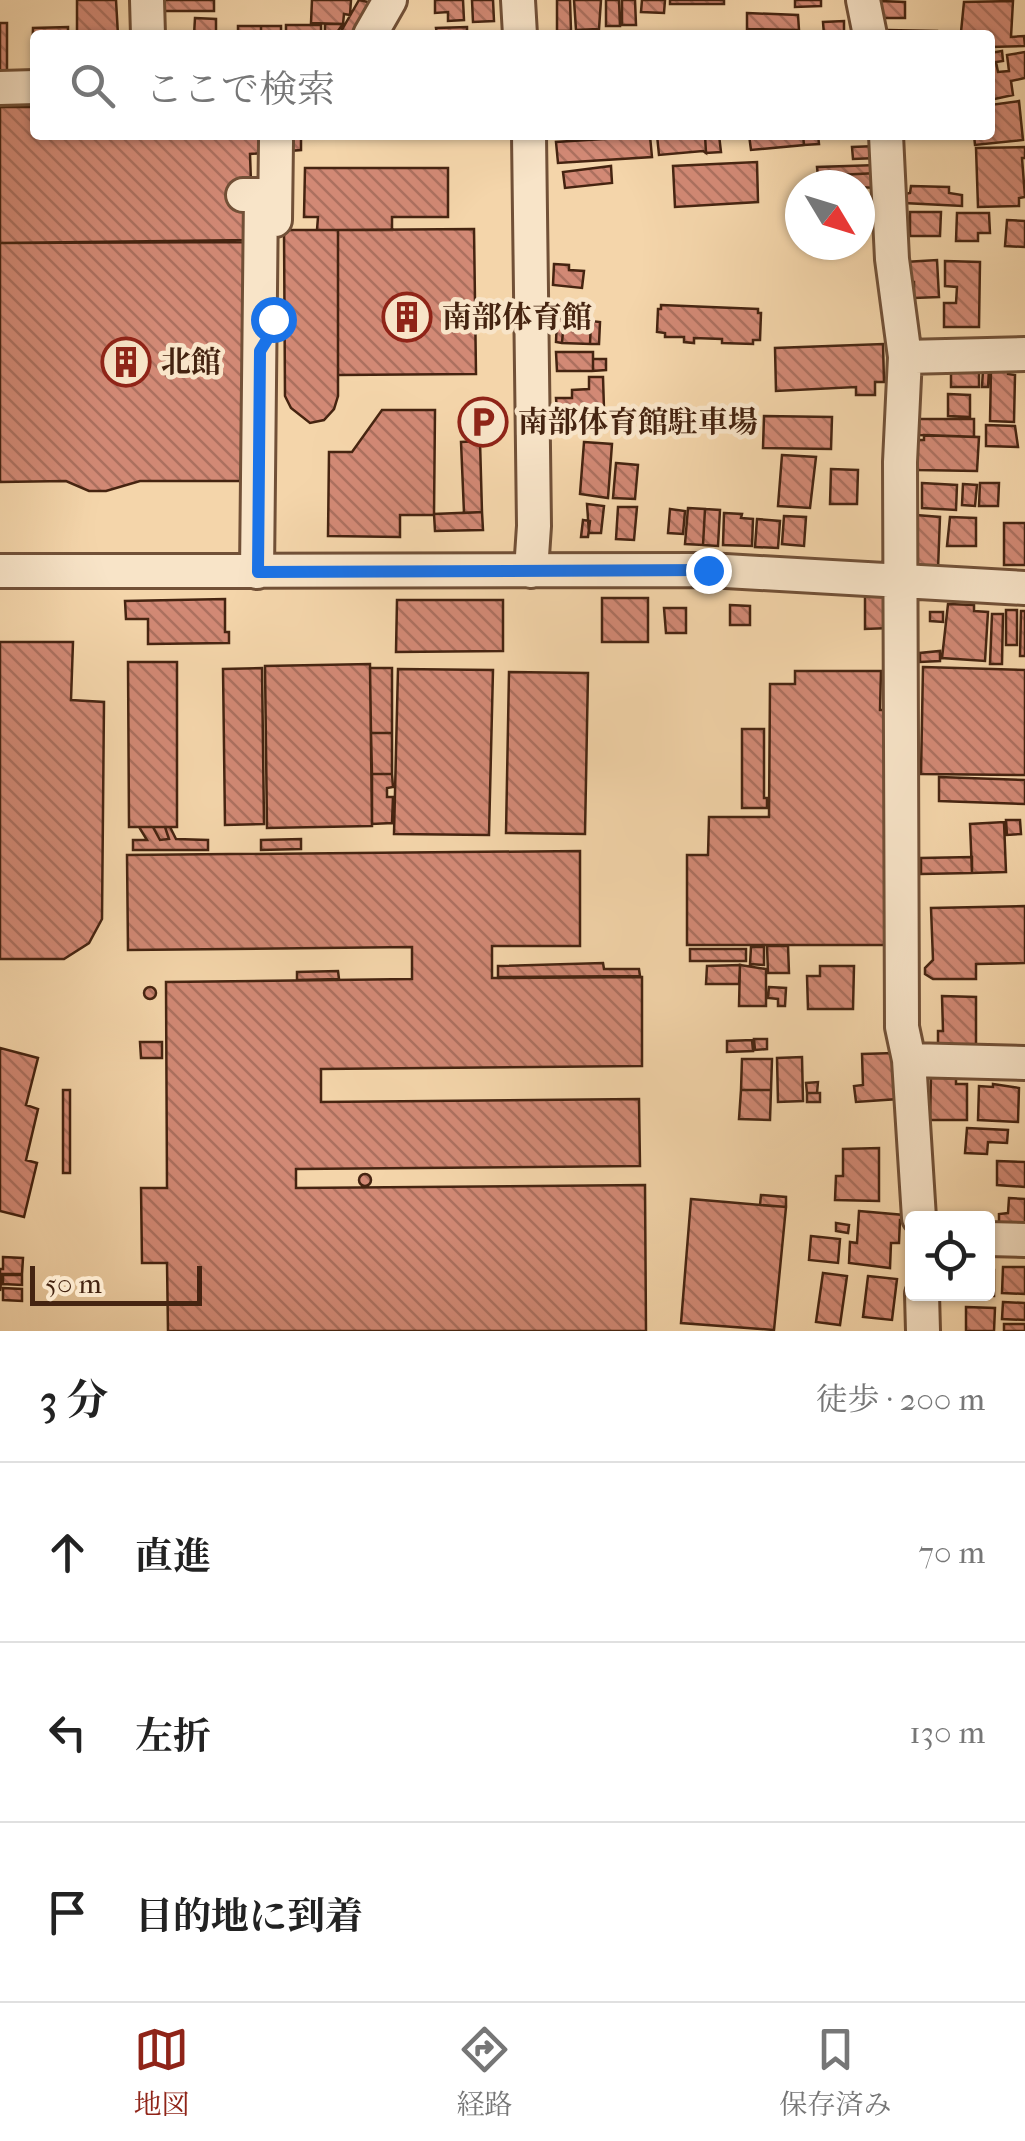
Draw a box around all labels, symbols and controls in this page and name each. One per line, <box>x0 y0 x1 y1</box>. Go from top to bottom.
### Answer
search box <box>30 30 995 140</box>
icon: search <box>65 58 120 113</box>
text: ここで検索 <box>145 67 335 112</box>
north arrow <box>785 170 875 260</box>
building icon: 南部体育館 <box>381 291 433 343</box>
route start <box>251 297 297 343</box>
place label: 南部体育館 <box>442 300 592 335</box>
building icon: 北館 <box>100 336 152 388</box>
place label: 北館 <box>161 345 221 380</box>
parking icon: 南部体育館駐車場 <box>457 396 509 448</box>
place label: 南部体育館駐車場 <box>518 405 758 440</box>
route end <box>686 548 732 594</box>
map controls <box>905 1211 995 1301</box>
button: locate <box>905 1211 995 1301</box>
scale bar <box>30 1261 202 1306</box>
text: 50 m <box>45 1267 102 1300</box>
text: 3 分 <box>40 1376 108 1425</box>
text: 徒歩 · 200 m <box>816 1381 985 1418</box>
icon: ahead <box>40 1525 95 1580</box>
text: 直進 <box>135 1534 211 1579</box>
text: 70 m <box>919 1534 985 1571</box>
icon: left <box>40 1705 95 1760</box>
text: 左折 <box>135 1714 211 1759</box>
text: 130 m <box>909 1714 985 1751</box>
icon: arrive <box>40 1885 95 1940</box>
text: 目的地に到着 <box>135 1894 363 1939</box>
tab: 地図 <box>133 2022 190 2122</box>
tab: 経路 <box>456 2022 513 2122</box>
tab: 保存済み <box>779 2022 892 2122</box>

